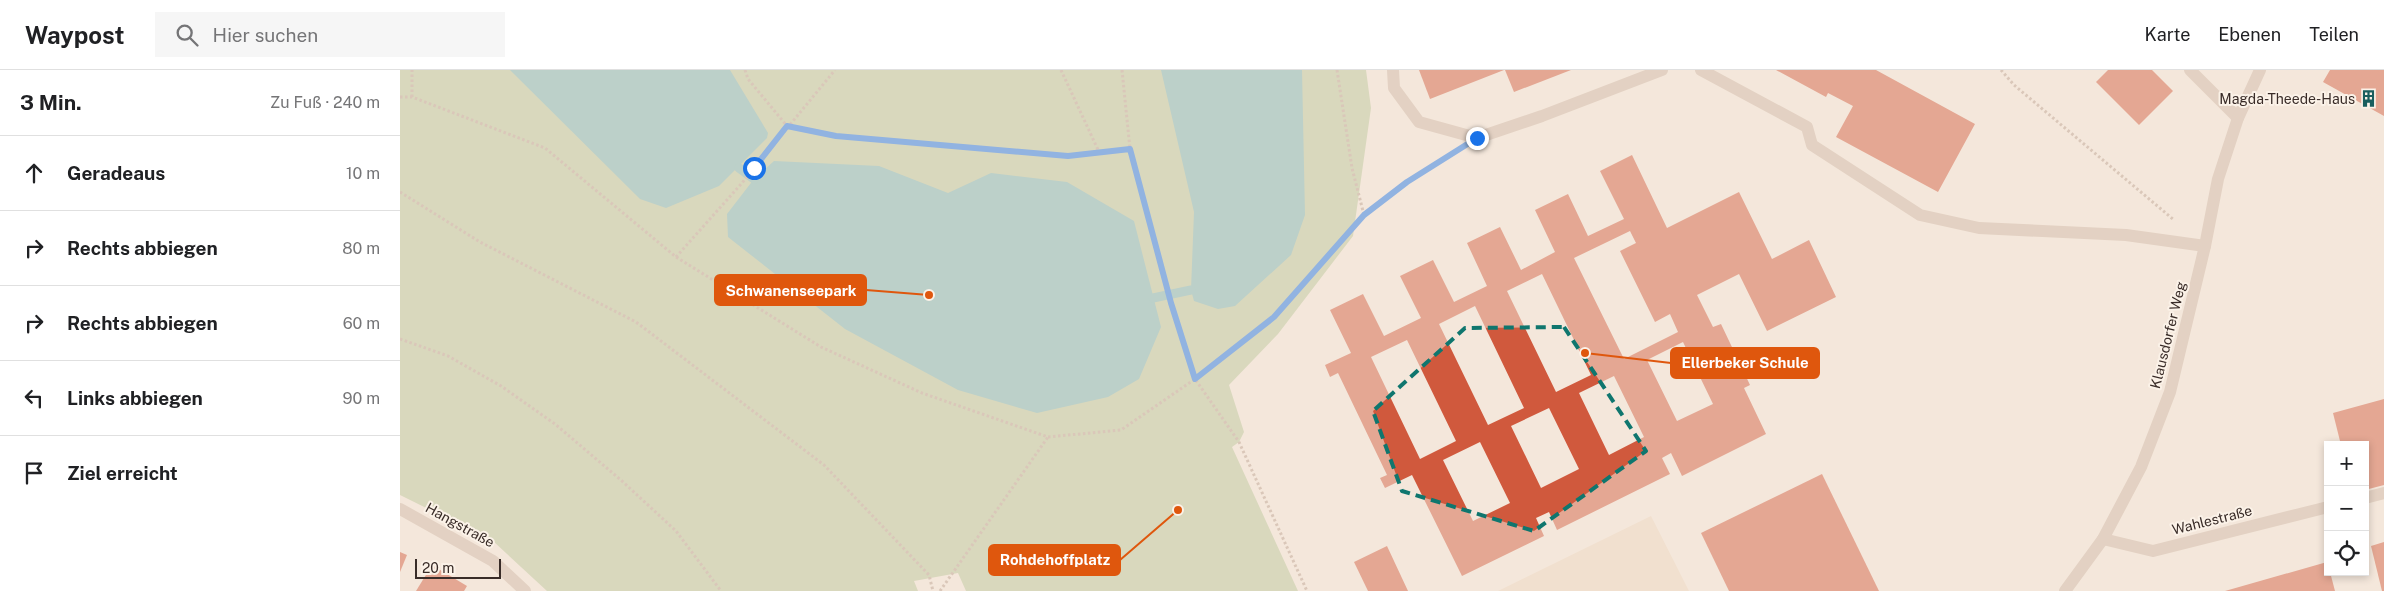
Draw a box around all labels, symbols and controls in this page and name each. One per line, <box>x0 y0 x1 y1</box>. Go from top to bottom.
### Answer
search box <box>155 12 505 57</box>
text: Waypost <box>25 21 125 49</box>
icon: search <box>173 21 201 49</box>
text: Hier suchen <box>213 24 318 46</box>
text: Karte <box>2145 24 2190 45</box>
text: Ebenen <box>2218 24 2281 45</box>
text: Teilen <box>2309 24 2359 45</box>
building icon: Magda-Theede-Haus <box>2359 89 2379 109</box>
text: 3 Min. <box>20 90 82 115</box>
place label: Magda-Theede-Haus <box>2219 91 2355 107</box>
text: Zu Fuß · 240 m <box>270 93 380 112</box>
route end <box>1466 127 1489 150</box>
route start <box>743 157 766 180</box>
icon: ahead <box>20 159 48 187</box>
text: Geradeaus <box>67 162 165 184</box>
text: 10 m <box>346 164 380 183</box>
icon: right <box>20 234 48 262</box>
text: Rechts abbiegen <box>67 237 218 259</box>
text: 80 m <box>342 239 380 258</box>
callout: Schwanenseepark <box>715 275 866 305</box>
street label: Klausdorfer Weg <box>2147 280 2189 390</box>
text: Schwanenseepark <box>725 282 857 299</box>
icon: right <box>20 309 48 337</box>
text: Rechts abbiegen <box>67 312 218 334</box>
text: 60 m <box>343 314 380 333</box>
callout: Ellerbeker Schule <box>1671 348 1819 378</box>
text: Ellerbeker Schule <box>1681 354 1809 371</box>
icon: left <box>20 384 48 412</box>
text: Links abbiegen <box>67 387 203 409</box>
text: 90 m <box>343 389 380 408</box>
map controls <box>2324 441 2369 576</box>
button: + <box>2324 441 2369 486</box>
icon: arrive <box>20 459 48 487</box>
text: Ziel erreicht <box>67 462 178 484</box>
button: − <box>2324 486 2369 531</box>
street label: Hangstraße <box>423 499 497 551</box>
street label: Wahlestraße <box>2170 502 2254 538</box>
button: locate <box>2324 531 2369 576</box>
callout: Rohdehoffplatz <box>989 545 1120 575</box>
text: Rohdehoffplatz <box>1000 551 1110 568</box>
scale bar <box>415 556 501 579</box>
text: 20 m <box>422 560 454 576</box>

